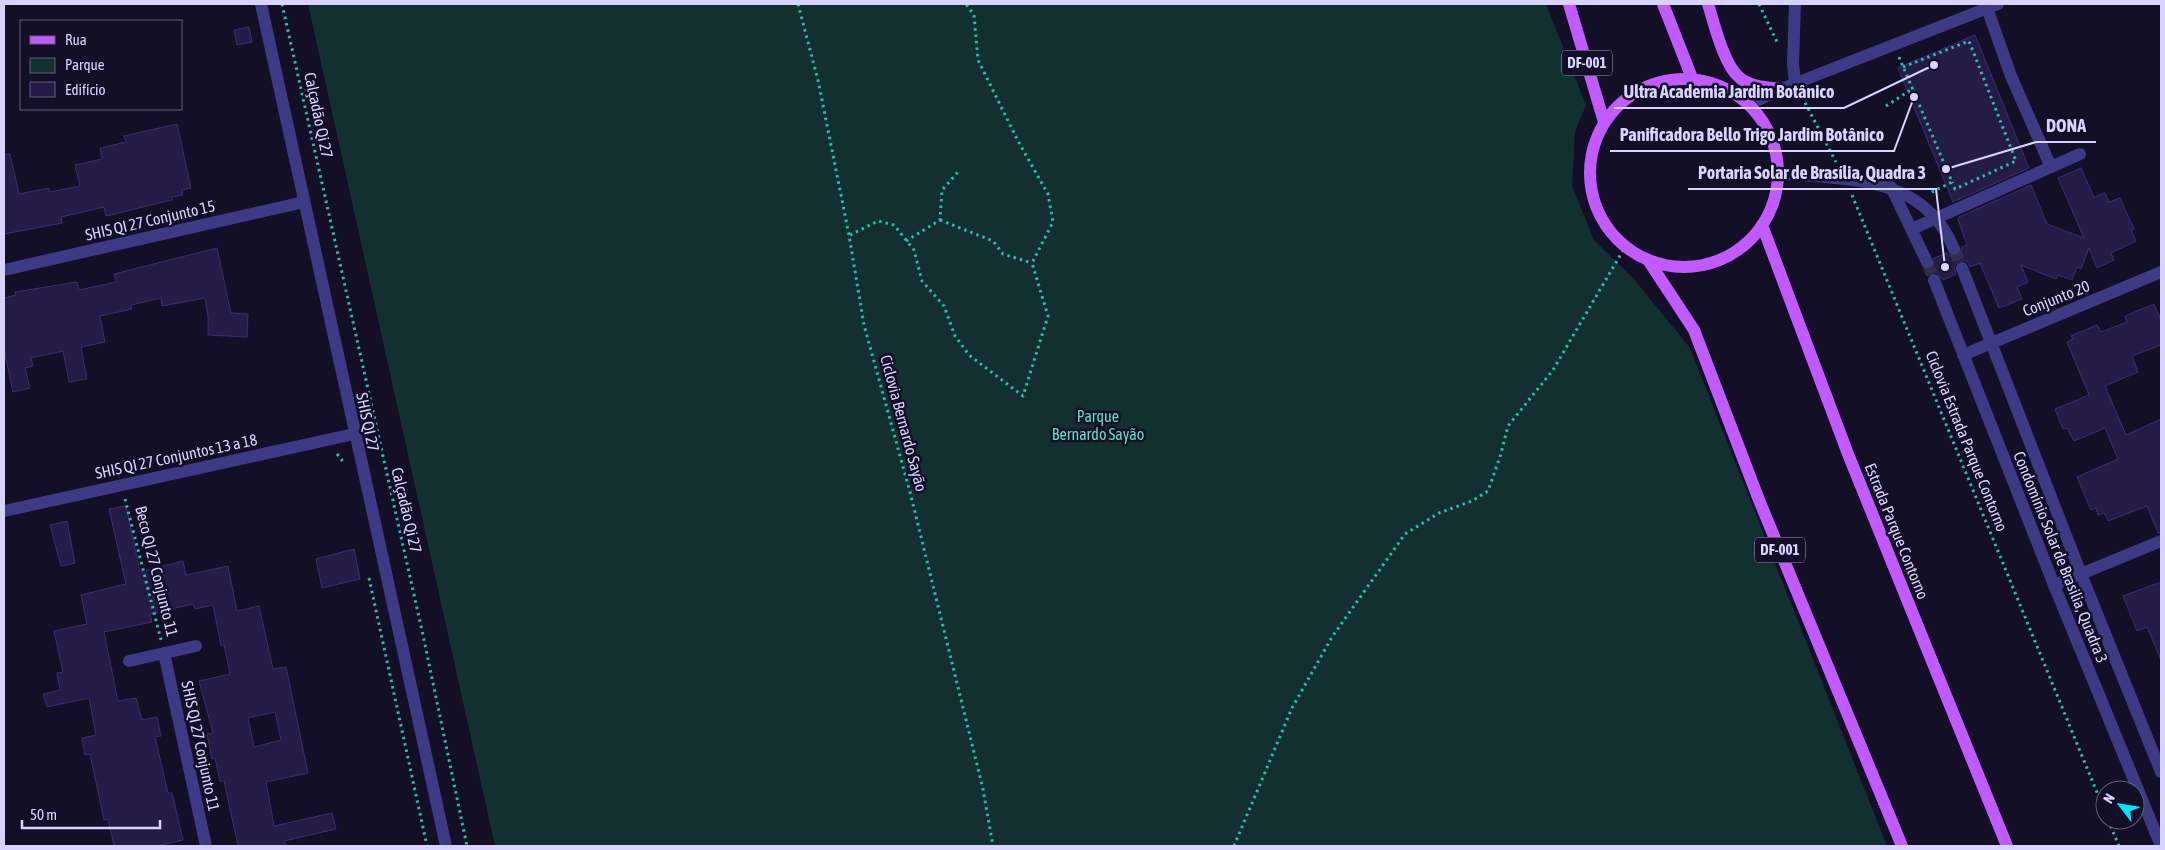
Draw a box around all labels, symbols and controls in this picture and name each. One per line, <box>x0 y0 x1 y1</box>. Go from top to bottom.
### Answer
legend <box>20 20 182 110</box>
text: Rua <box>65 31 87 48</box>
road number: DF-001 <box>1562 50 1612 76</box>
text: Parque <box>65 56 105 73</box>
street label: Calçadão Qi 27 <box>300 71 337 160</box>
callout: Ultra Academia Jardim Botânico <box>1614 75 1844 108</box>
text: Edifício <box>65 81 106 98</box>
text: Ultra Academia Jardim Botânico <box>1624 81 1834 102</box>
callout: DONA <box>2036 109 2096 142</box>
text: DONA <box>2046 115 2086 136</box>
callout: Panificadora Bello Trigo Jardim Botânico <box>1610 118 1894 151</box>
text: Panificadora Bello Trigo Jardim Botânico <box>1620 124 1884 145</box>
callout: Portaria Solar de Brasília, Quadra 3 <box>1688 156 1936 189</box>
text: Portaria Solar de Brasília, Quadra 3 <box>1698 162 1926 183</box>
street label: SHIS QI 27 Conjunto 15 <box>83 196 217 245</box>
street label: Conjunto 20 <box>2020 276 2093 321</box>
street label: Ciclovia Estrada Parque Contorno <box>1922 348 2012 534</box>
street label: Ciclovia Bernardo Sayão <box>876 353 931 493</box>
street label: SHIS QI 27 <box>353 391 383 453</box>
park label: Parque Bernardo Sayão <box>1052 407 1144 444</box>
street label: SHIS QI 27 Conjuntos 13 a 18 <box>93 430 259 483</box>
street label: Condomínio Solar de Brasilia, Quadra 3 <box>2010 449 2112 665</box>
street label: Estrada Parque Contorno <box>1861 460 1933 602</box>
street label: Calçadão Qi 27 <box>387 466 426 555</box>
street label: Beco QI 27 Conjunto 11 <box>131 504 182 638</box>
road number: DF-001 <box>1755 538 1805 562</box>
street label: SHIS QI 27 Conjunto 11 <box>177 679 224 813</box>
north arrow <box>2095 780 2145 830</box>
text: N <box>2100 791 2118 806</box>
scale bar <box>22 798 160 830</box>
text: 50 m <box>30 806 57 823</box>

